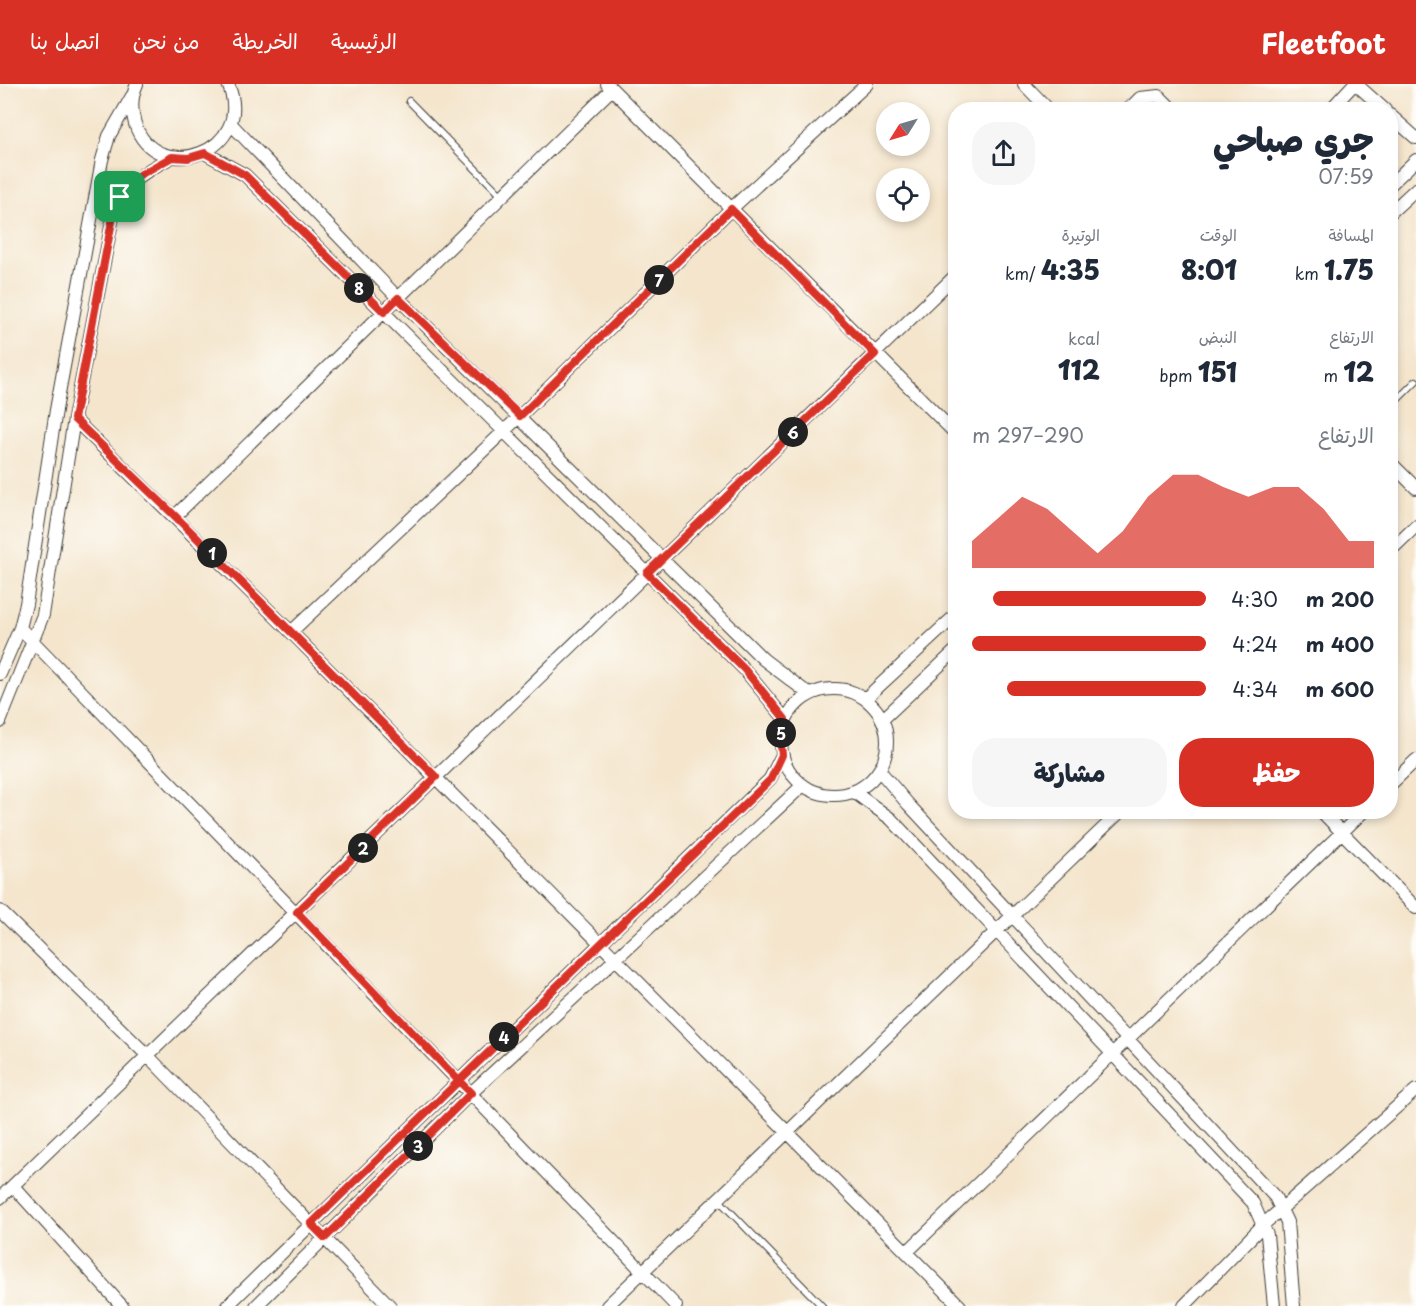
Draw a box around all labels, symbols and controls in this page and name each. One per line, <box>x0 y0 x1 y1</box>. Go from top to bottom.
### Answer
text: Fleetfoot <box>1261 21 1386 64</box>
text: اتصل بنا <box>30 24 100 56</box>
text: من نحن <box>133 24 199 56</box>
text: الخريطة <box>232 24 298 56</box>
text: الرئيسية <box>331 24 397 56</box>
north arrow <box>876 102 930 156</box>
map controls <box>876 102 930 222</box>
text: جري صباحي <box>1213 113 1374 163</box>
button: share <box>972 122 1035 185</box>
text: 07:59 <box>1318 161 1374 191</box>
button: locate <box>876 168 930 222</box>
pin <box>94 171 145 222</box>
icon: arrive <box>103 180 136 213</box>
text: الوتيرة <box>1061 222 1100 246</box>
text: الوقت <box>1200 222 1237 246</box>
text: المسافة <box>1328 222 1374 246</box>
text: 4:35 <box>1041 250 1100 289</box>
text: 8:01 <box>1181 250 1237 289</box>
text: 1.75 <box>1324 250 1374 289</box>
text: /km <box>1005 261 1041 285</box>
text: km <box>1295 261 1324 285</box>
pin: 7 <box>644 265 674 295</box>
text: 7 <box>654 268 664 292</box>
pin: 8 <box>344 273 374 303</box>
text: 8 <box>354 276 364 300</box>
text: النبض <box>1199 324 1237 348</box>
text: الارتفاع <box>1329 324 1374 348</box>
text: kcal <box>1068 326 1100 350</box>
text: 112 <box>1058 350 1100 389</box>
text: 151 <box>1198 352 1237 391</box>
text: 12 <box>1343 352 1374 391</box>
text: bpm <box>1159 363 1198 387</box>
text: m <box>1323 363 1343 387</box>
pin: 6 <box>778 417 808 447</box>
text: 6 <box>787 420 799 444</box>
text: 290–297 m <box>972 420 1084 450</box>
text: الارتفاع <box>1318 420 1374 450</box>
pin: 1 <box>197 538 227 568</box>
text: 1 <box>208 541 216 565</box>
text: 4:30 <box>1231 584 1278 614</box>
text: 200 m <box>1306 584 1374 614</box>
text: 4:24 <box>1232 629 1278 659</box>
text: 400 m <box>1306 629 1374 659</box>
text: 4:34 <box>1233 674 1278 704</box>
text: 600 m <box>1305 674 1374 704</box>
pin: 5 <box>766 718 796 748</box>
text: 5 <box>776 721 786 745</box>
button: مشاركة <box>972 738 1167 807</box>
button: حفظ <box>1179 738 1374 807</box>
pin: 2 <box>348 833 378 863</box>
text: 2 <box>357 836 369 860</box>
pin: 4 <box>489 1022 519 1052</box>
text: 4 <box>499 1025 509 1049</box>
pin: 3 <box>403 1131 433 1161</box>
text: 3 <box>413 1134 423 1158</box>

